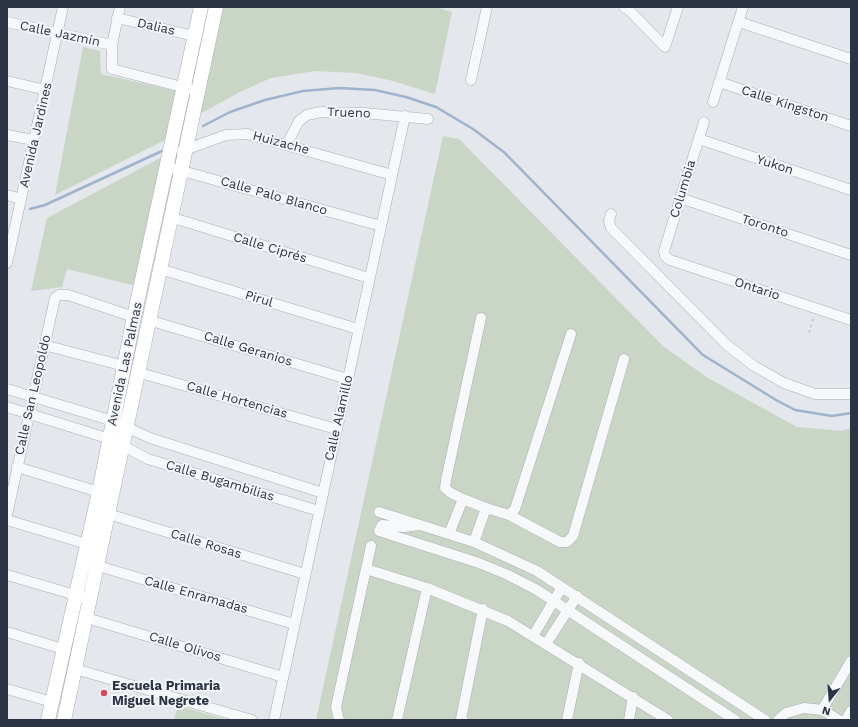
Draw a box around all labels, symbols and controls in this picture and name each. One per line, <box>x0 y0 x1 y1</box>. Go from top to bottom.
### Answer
street label: Dalias <box>136 15 176 39</box>
street label: Calle Jazmín <box>19 18 101 50</box>
street label: Avenida Jardines <box>16 81 56 189</box>
street label: Calle Kingston <box>739 82 831 126</box>
street label: Trueno <box>327 104 371 122</box>
street label: Huizache <box>251 128 311 158</box>
street label: Yukon <box>755 152 795 178</box>
street label: Columbia <box>667 158 699 220</box>
street label: Calle Palo Blanco <box>219 173 329 219</box>
street label: Toronto <box>740 211 790 241</box>
street label: Calle Ciprés <box>231 229 309 267</box>
street label: Ontario <box>732 274 782 304</box>
street label: Pirul <box>243 287 275 311</box>
street label: Avenida Las Palmas <box>104 301 146 427</box>
street label: Calle Geranios <box>202 328 294 370</box>
street label: Calle San Leopoldo <box>12 333 54 457</box>
street label: Calle Alamillo <box>322 374 356 462</box>
street label: Calle Hortencias <box>185 378 289 422</box>
street label: Calle Bugambilias <box>164 457 276 505</box>
street label: Calle Rosas <box>169 526 243 562</box>
street label: Calle Enramadas <box>142 573 250 617</box>
street label: Calle Olivos <box>147 629 223 665</box>
place label: Escuela Primaria Miguel Negrete <box>112 678 220 709</box>
north arrow <box>810 679 850 719</box>
marker: Escuela Primaria Miguel Negrete <box>99 688 109 698</box>
text: N <box>821 704 832 718</box>

